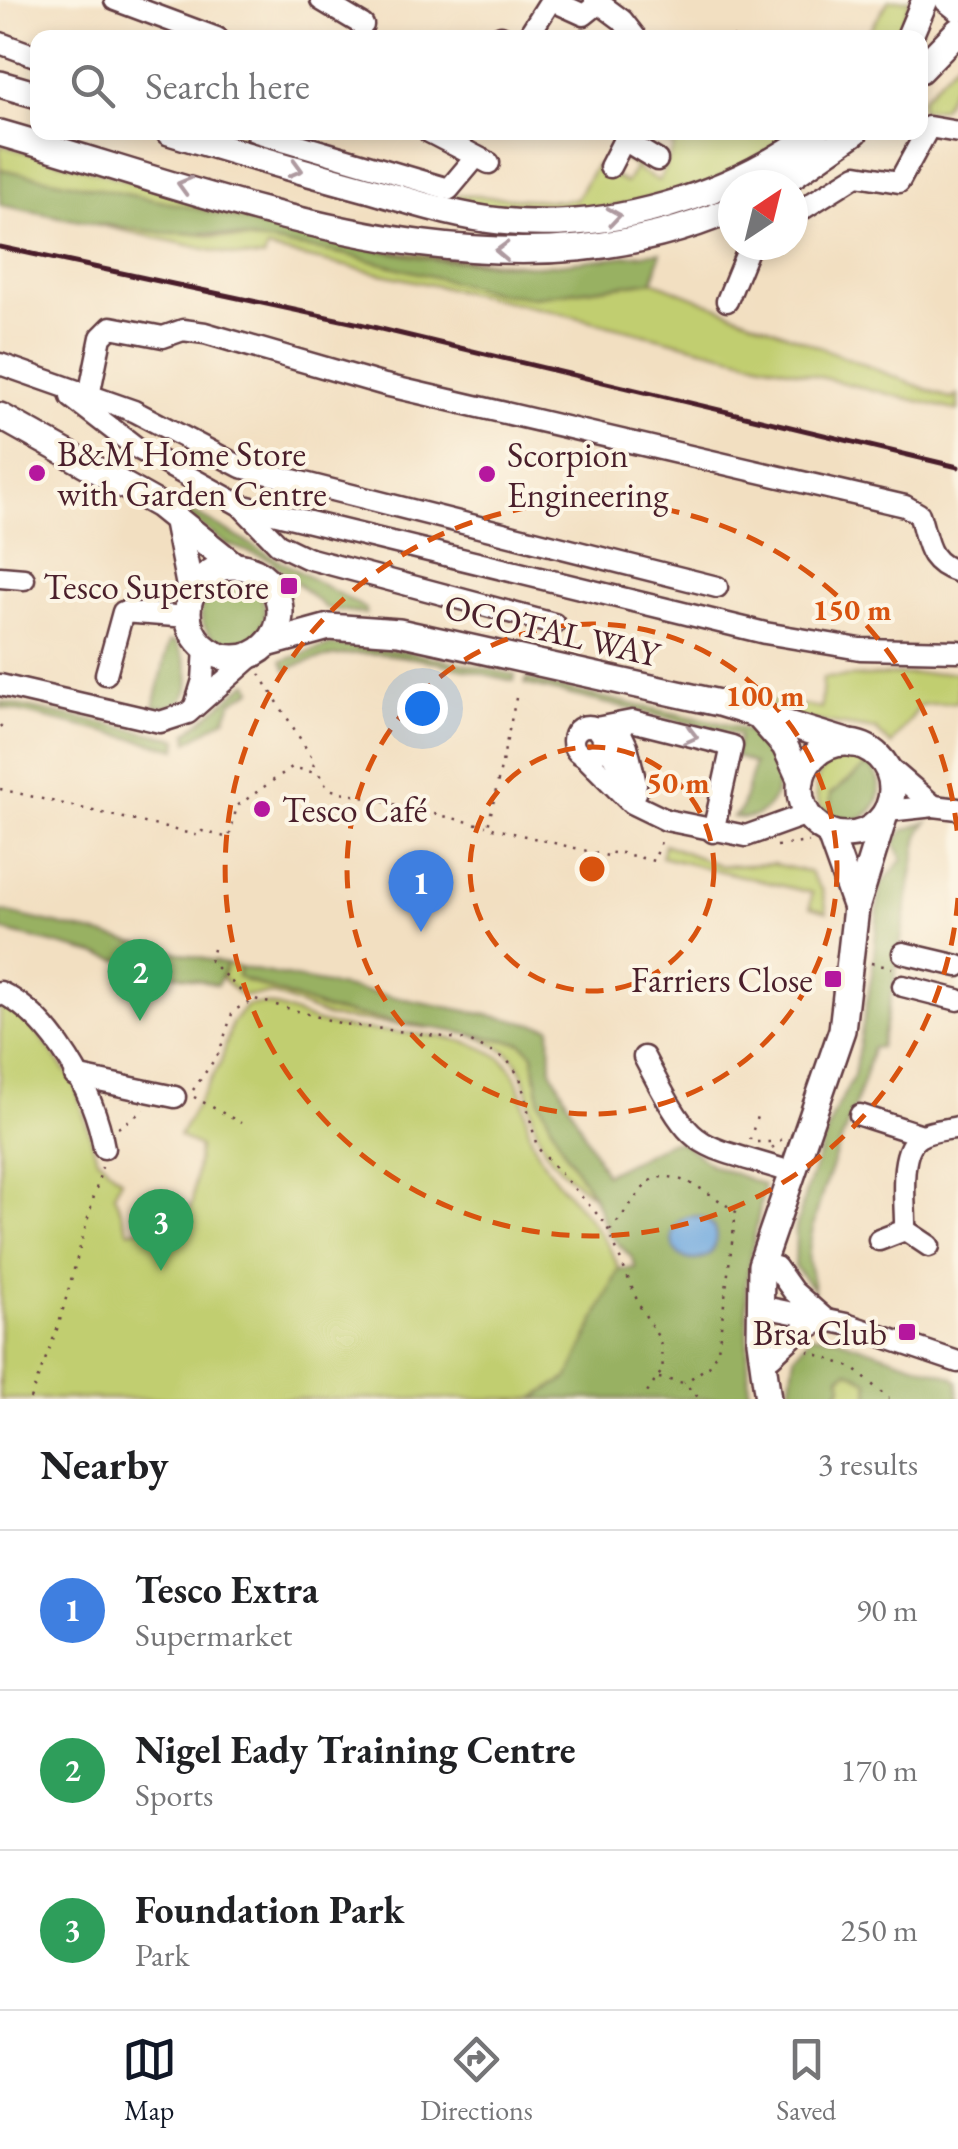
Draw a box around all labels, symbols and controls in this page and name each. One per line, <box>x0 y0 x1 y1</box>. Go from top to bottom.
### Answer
search box <box>30 30 928 140</box>
icon: search <box>65 58 120 113</box>
text: Search here <box>145 61 310 110</box>
one-way arrow <box>287 157 304 178</box>
north arrow <box>718 170 808 260</box>
one-way arrow <box>177 176 194 197</box>
one-way arrow <box>606 206 622 227</box>
one-way arrow <box>493 240 509 261</box>
place label: B&M Home Store with Garden Centre <box>57 431 327 516</box>
place label: Scorpion Engineering <box>507 432 669 517</box>
marker: B&M Home Store with Garden Centre <box>26 462 48 484</box>
marker: Scorpion Engineering <box>476 463 498 485</box>
place label: Tesco Superstore <box>43 564 269 609</box>
marker: Tesco Superstore <box>278 575 300 597</box>
street label: OCOTAL WAY <box>440 583 665 677</box>
text: 150 m <box>813 590 891 629</box>
text: 100 m <box>726 676 804 715</box>
your location <box>397 683 448 734</box>
one-way arrow <box>682 724 699 745</box>
text: 50 m <box>646 763 710 802</box>
place label: Tesco Café <box>282 787 427 832</box>
marker: Tesco Café <box>251 798 273 820</box>
pin: 1 <box>388 850 454 932</box>
centre of rings <box>574 851 610 887</box>
pin: 2 <box>108 938 172 1021</box>
place label: Farriers Close <box>631 957 813 1002</box>
marker: Farriers Close <box>822 968 844 990</box>
pin: 3 <box>128 1188 194 1271</box>
place label: Brsa Club <box>753 1310 887 1355</box>
marker: Brsa Club <box>896 1321 918 1343</box>
text: Nearby <box>40 1437 169 1492</box>
text: 3 results <box>818 1443 918 1485</box>
text: Tesco Extra <box>135 1565 319 1614</box>
text: 1 <box>64 1589 81 1631</box>
text: 90 m <box>856 1589 918 1631</box>
text: Supermarket <box>135 1614 292 1656</box>
text: Nigel Eady Training Centre <box>135 1725 576 1774</box>
text: 2 <box>64 1749 81 1791</box>
text: 170 m <box>841 1749 918 1791</box>
text: Sports <box>135 1774 213 1816</box>
text: Foundation Park <box>135 1885 404 1934</box>
text: 3 <box>64 1909 81 1951</box>
text: 250 m <box>841 1909 918 1951</box>
text: Park <box>135 1934 190 1976</box>
tab: Map <box>122 2032 177 2128</box>
tab: Directions <box>420 2032 533 2128</box>
tab: Saved <box>776 2032 836 2128</box>

